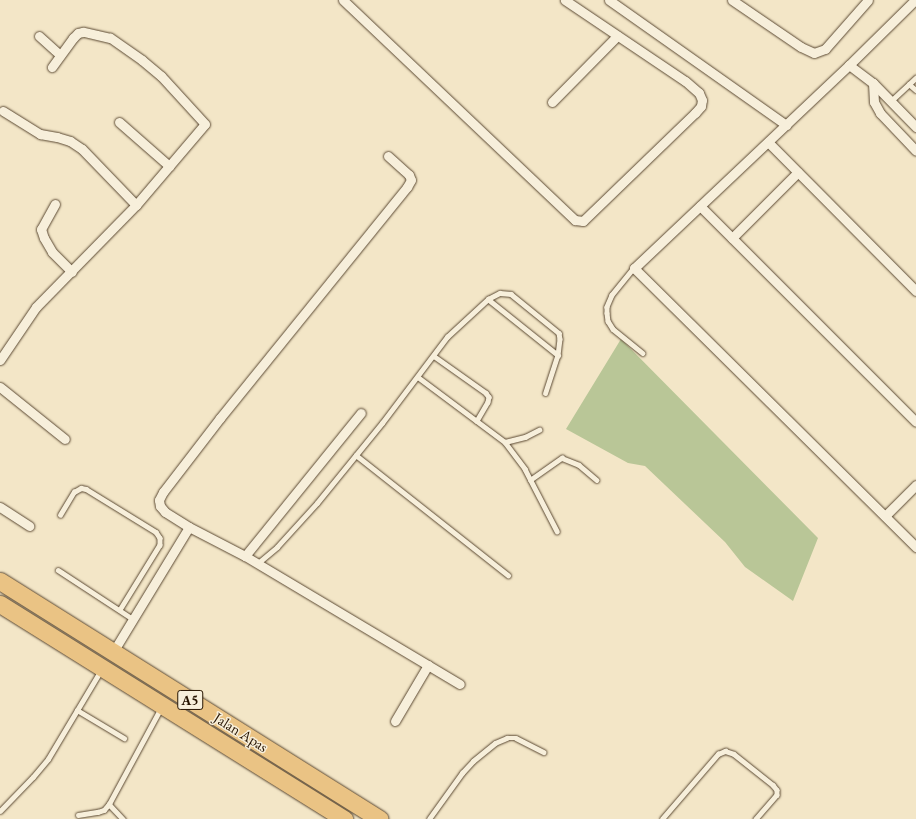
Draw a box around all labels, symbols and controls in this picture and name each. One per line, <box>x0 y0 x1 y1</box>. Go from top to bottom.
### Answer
road number: A5 <box>177 688 203 712</box>
street label: Jalan Apas <box>211 708 271 756</box>

